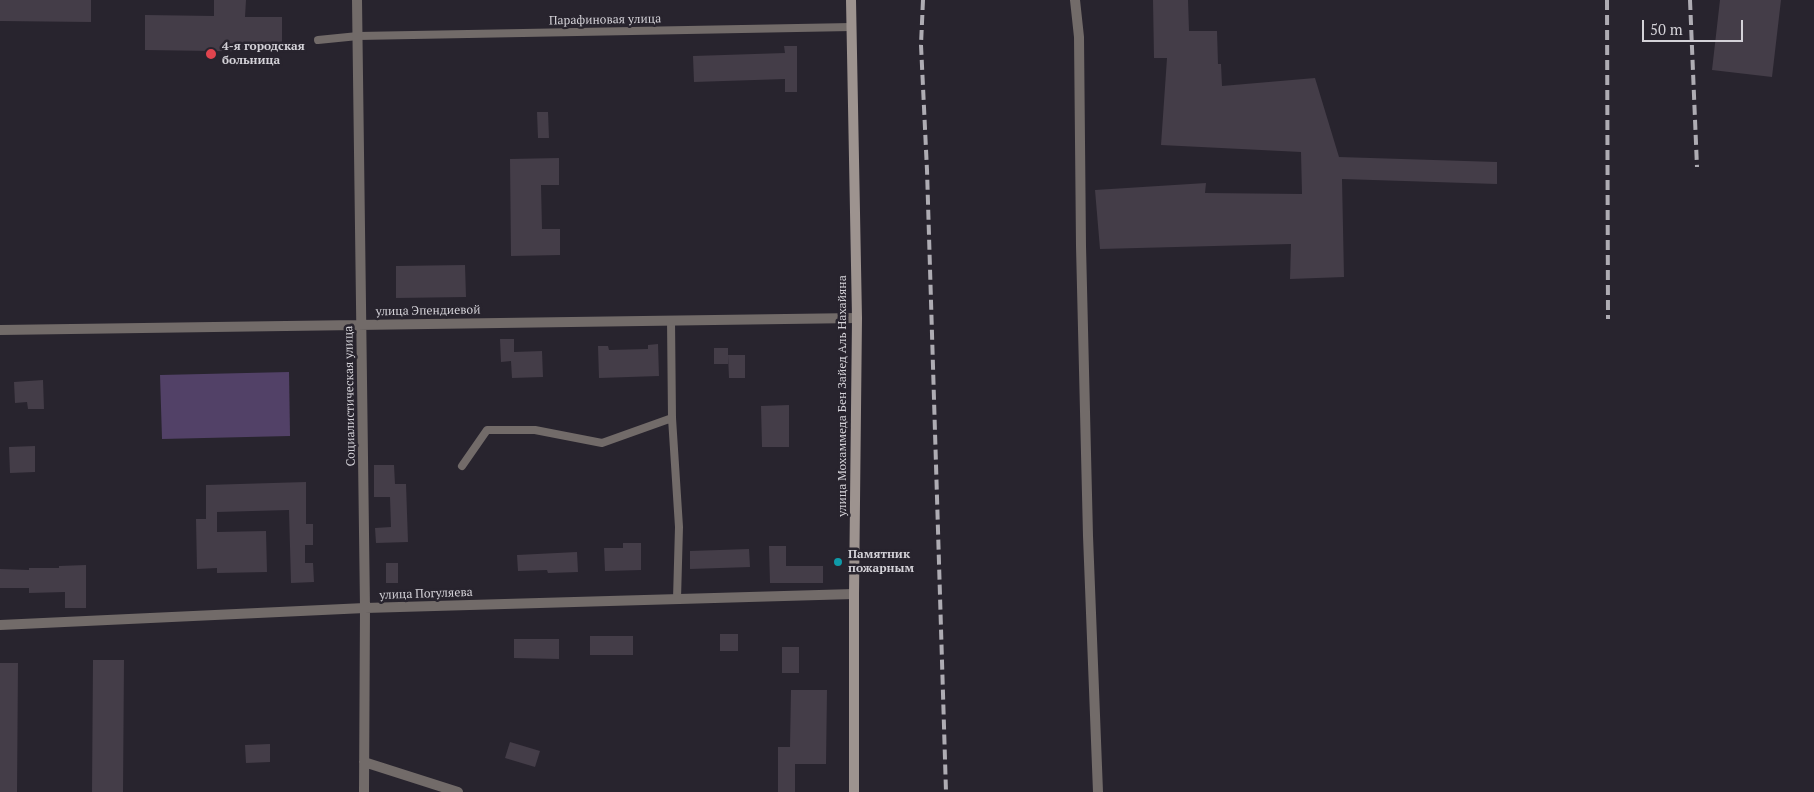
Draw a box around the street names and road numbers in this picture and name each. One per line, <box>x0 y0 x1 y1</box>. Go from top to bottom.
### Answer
street label: Парафиновая улица <box>549 12 661 28</box>
street label: улица Мохаммеда Бен Зайед Аль Нахайяна <box>836 275 850 517</box>
street label: улица Эпендиевой <box>375 303 481 319</box>
street label: Социалистическая улица <box>342 326 358 466</box>
street label: улица Погуляева <box>379 585 473 603</box>

